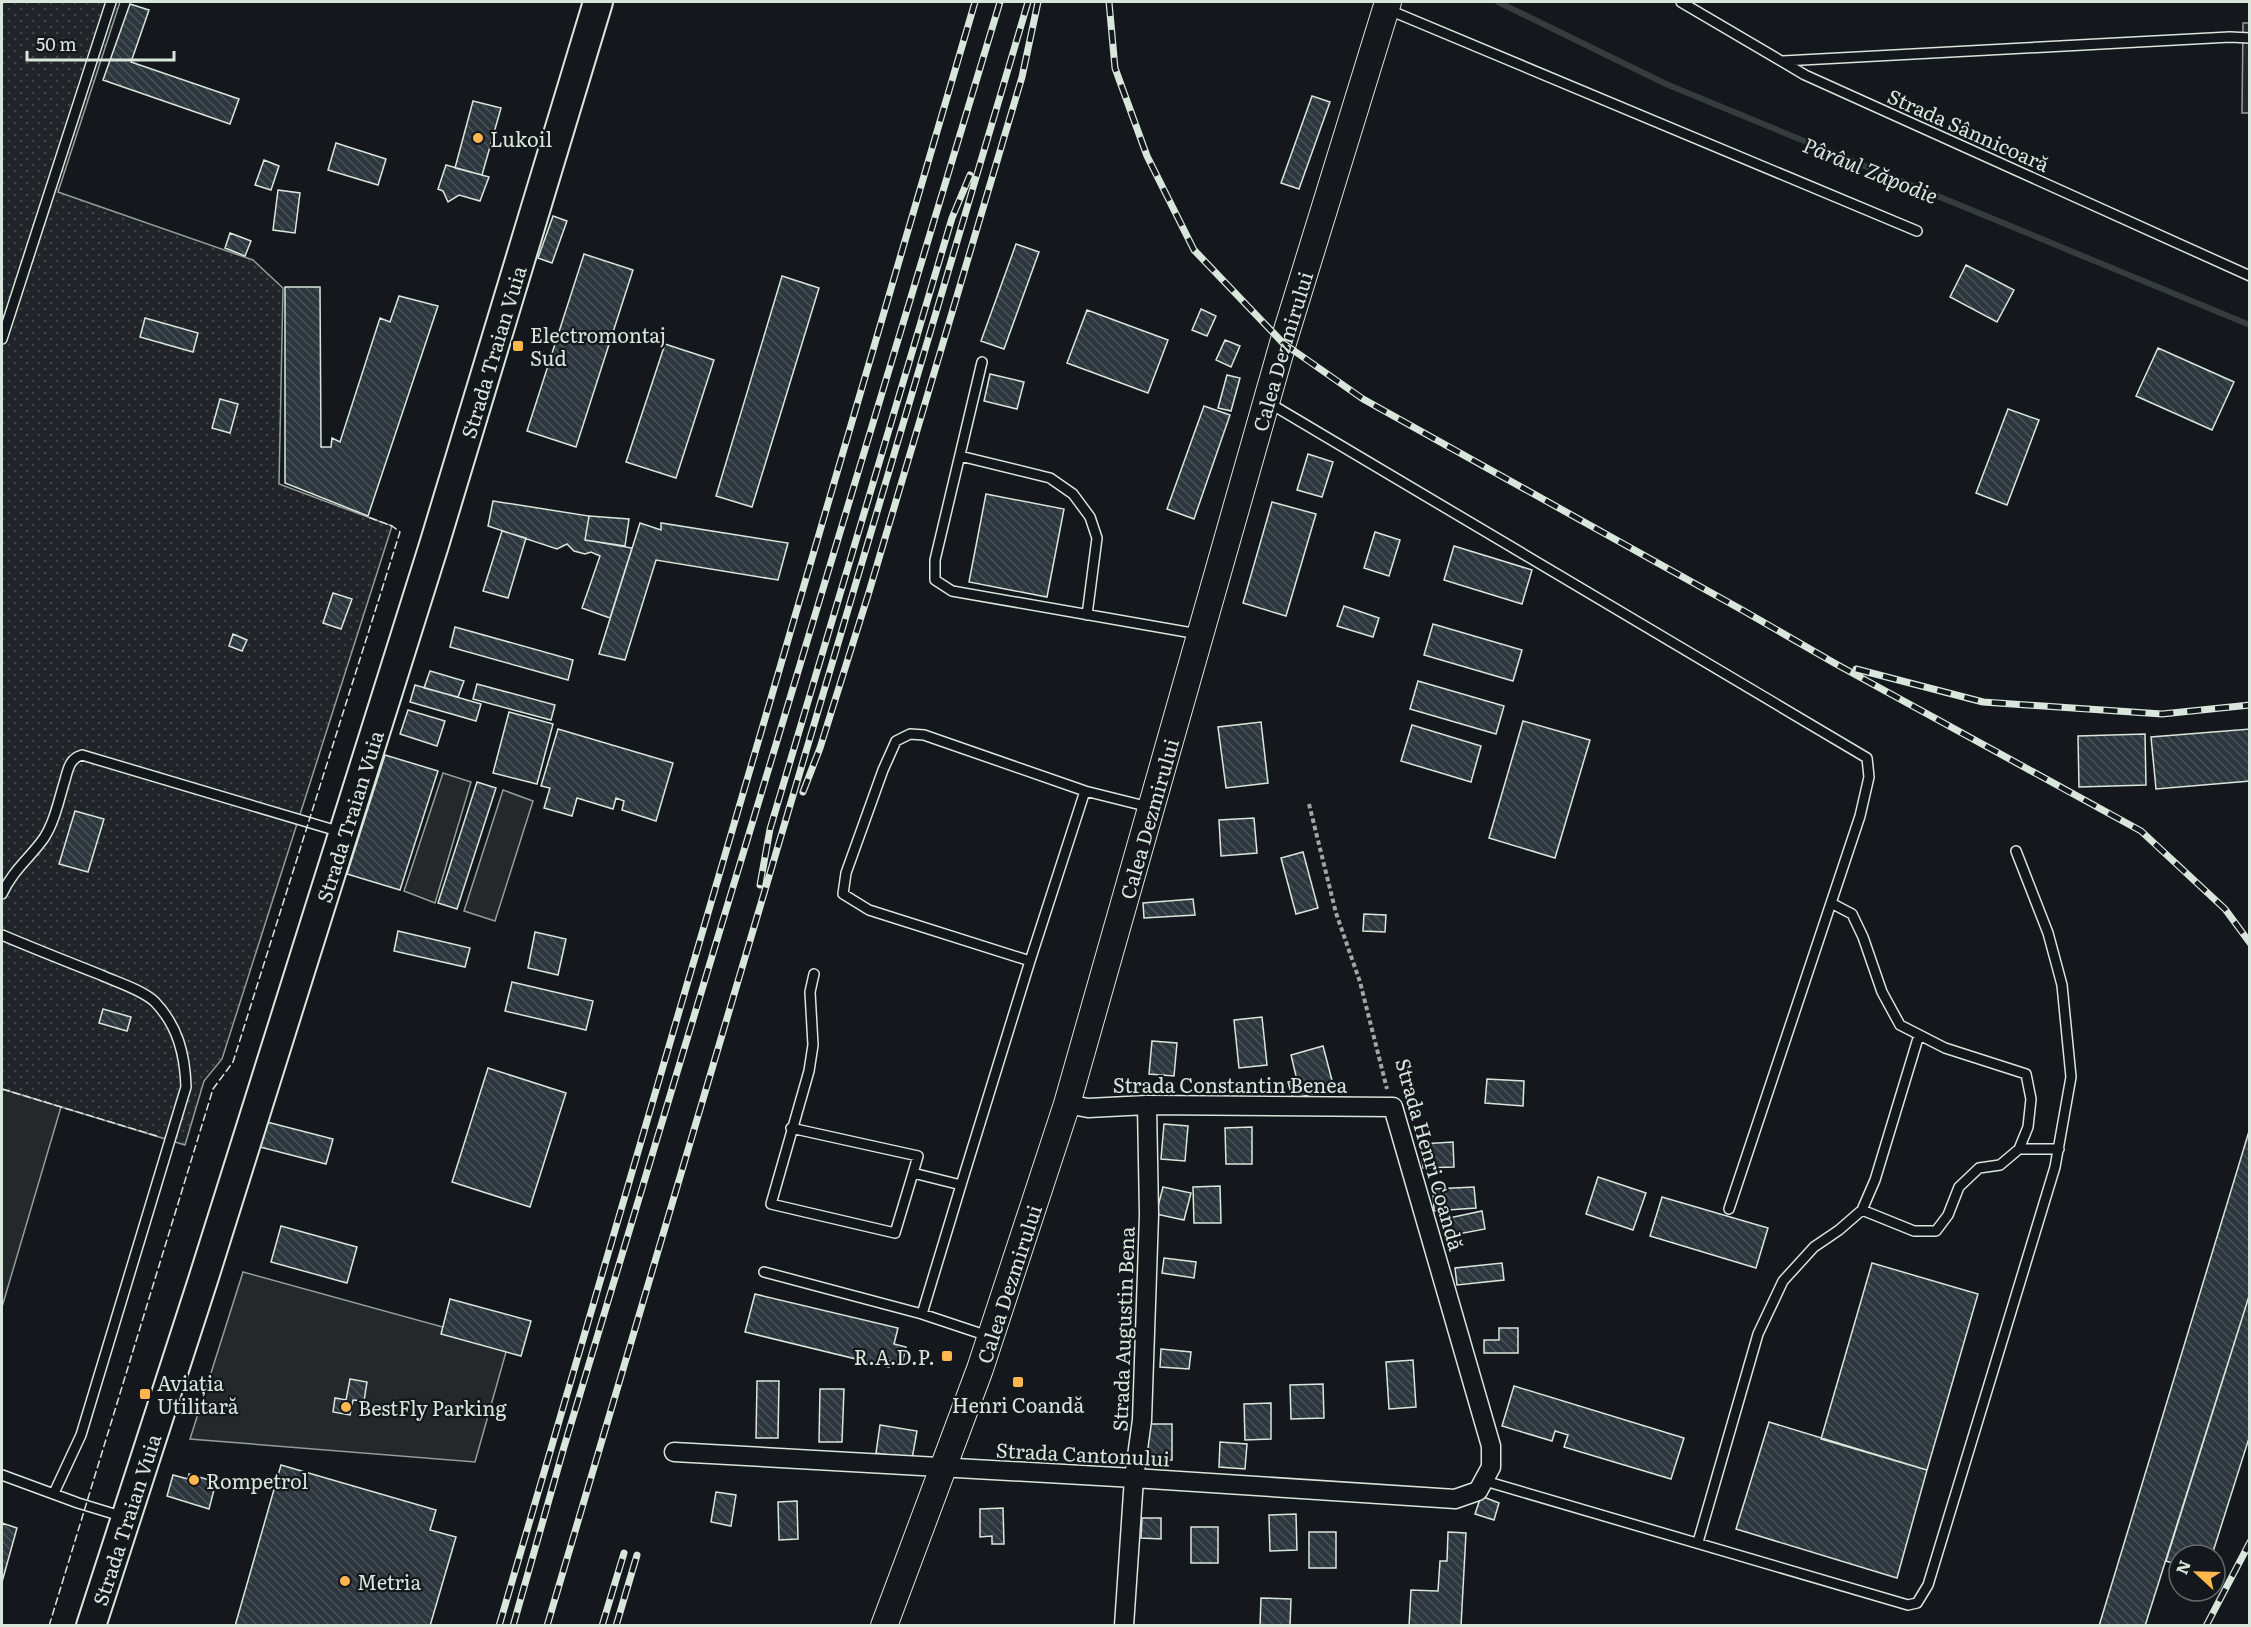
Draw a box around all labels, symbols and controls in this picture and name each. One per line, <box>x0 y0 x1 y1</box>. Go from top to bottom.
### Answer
scale bar <box>27 24 174 62</box>
text: 50 m <box>36 30 77 57</box>
street label: Strada Sânnicoară <box>1883 80 2055 178</box>
place label: Lukoil <box>490 123 552 153</box>
water label: Pârâul Zăpodie <box>1799 128 1943 210</box>
marker: Lukoil <box>471 131 485 145</box>
street label: Strada Traian Vuia <box>452 262 533 442</box>
street label: Calea Dezmirului <box>1244 267 1319 435</box>
place label: Electromontaj Sud <box>530 319 666 372</box>
marker: Electromontaj Sud <box>511 339 525 353</box>
street label: Strada Traian Vuia <box>308 726 390 906</box>
street label: Calea Dezmirului <box>1111 734 1185 902</box>
street label: Strada Henri Coandă <box>1389 1054 1473 1254</box>
street label: Strada Constantin Benea <box>1113 1069 1348 1099</box>
street label: Calea Dezmirului <box>968 1200 1048 1367</box>
street label: Strada Augustin Bena <box>1103 1226 1141 1432</box>
place label: R.A.D.P. <box>854 1341 935 1371</box>
marker: R.A.D.P. <box>940 1349 954 1363</box>
place label: Aviația Utilitară <box>157 1367 239 1420</box>
marker: Henri Coandă <box>1011 1375 1025 1389</box>
marker: Aviația Utilitară <box>138 1387 152 1401</box>
place label: Henri Coandă <box>952 1389 1084 1419</box>
place label: BestFly Parking <box>358 1392 507 1422</box>
marker: BestFly Parking <box>339 1400 353 1414</box>
street label: Strada Traian Vuia <box>84 1429 167 1609</box>
street label: Strada Cantonului <box>995 1433 1171 1473</box>
place label: Rompetrol <box>206 1465 308 1495</box>
marker: Rompetrol <box>187 1473 201 1487</box>
north arrow <box>2167 1543 2227 1603</box>
text: N <box>2169 1556 2196 1578</box>
place label: Metria <box>357 1566 422 1596</box>
marker: Metria <box>338 1574 352 1588</box>

